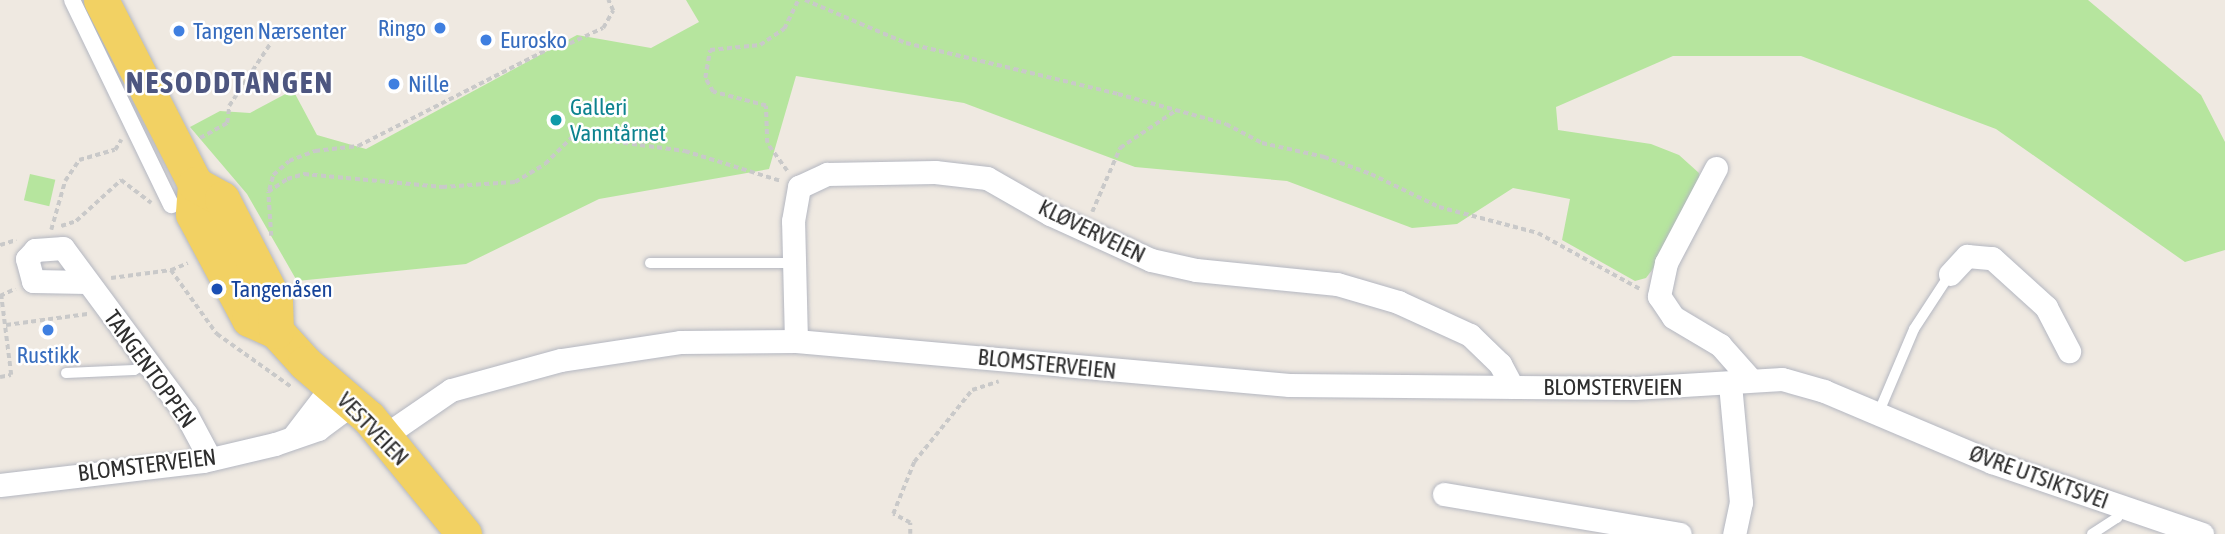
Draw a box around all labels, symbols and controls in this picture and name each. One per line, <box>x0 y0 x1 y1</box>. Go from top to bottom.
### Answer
place label: Ringo <box>378 14 426 42</box>
place label: Tangen Nærsenter <box>193 17 346 45</box>
marker: Ringo <box>432 20 448 36</box>
marker: Tangen Nærsenter <box>171 23 187 39</box>
place label: Eurosko <box>500 26 567 54</box>
marker: Eurosko <box>478 32 494 48</box>
district label: NESODDTANGEN <box>127 64 333 100</box>
place label: Nille <box>408 70 449 98</box>
marker: Nille <box>386 76 402 92</box>
place label: Galleri Vanntårnet <box>570 93 666 147</box>
marker: Galleri Vanntårnet <box>548 112 564 128</box>
street label: KLØVERVEIEN <box>1034 193 1150 269</box>
place label: Tangenåsen <box>231 275 333 303</box>
marker: Tangenåsen <box>209 281 225 297</box>
street label: TANGENTOPPEN <box>98 305 202 433</box>
marker: Rustikk <box>40 322 56 338</box>
place label: Rustikk <box>17 341 79 369</box>
street label: BLOMSTERVEIEN <box>976 343 1118 385</box>
street label: BLOMSTERVEIEN <box>1543 373 1683 401</box>
street label: VESTVEIEN <box>331 387 415 471</box>
street label: ØVRE UTSIKTSVEI <box>1966 439 2112 515</box>
street label: BLOMSTERVEIEN <box>76 443 218 487</box>

